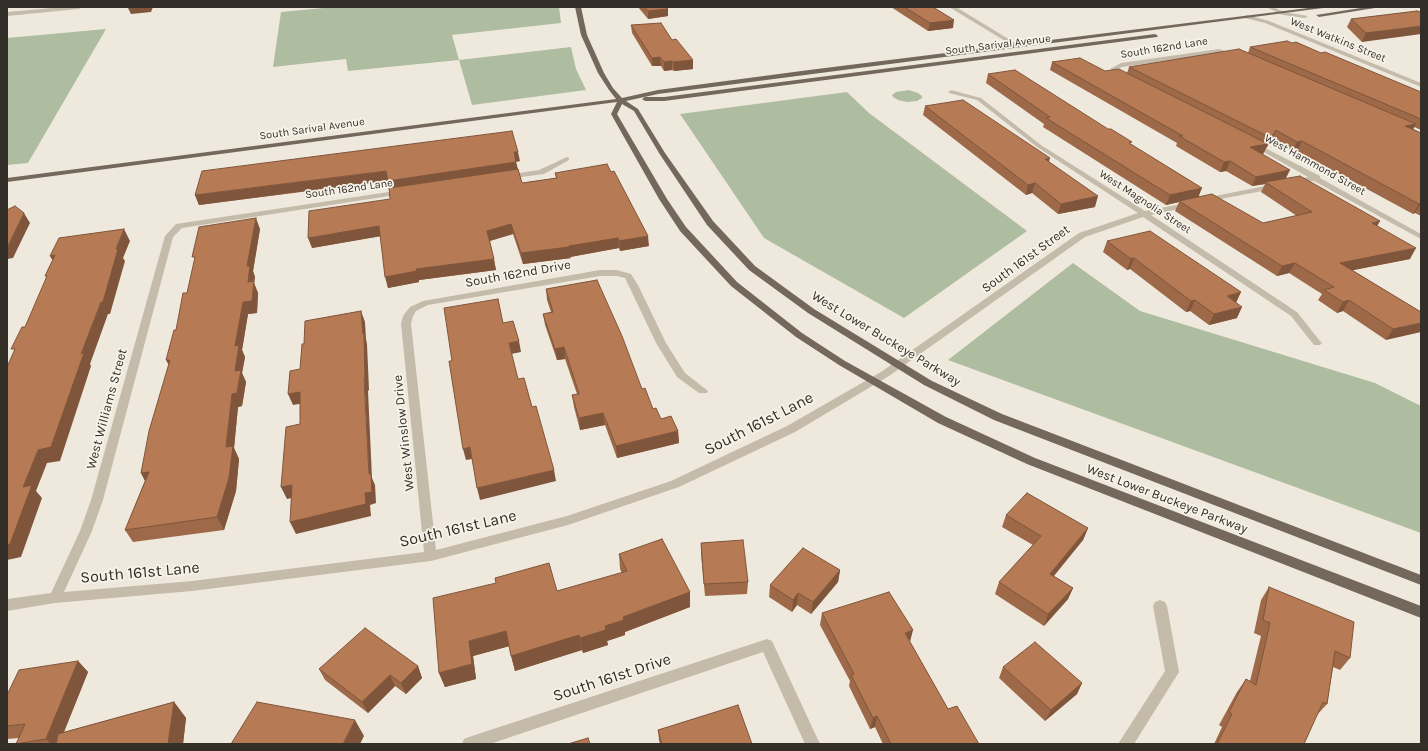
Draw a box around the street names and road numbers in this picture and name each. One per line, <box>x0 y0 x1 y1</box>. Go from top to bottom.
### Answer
street label: West Watkins Street <box>1288 15 1388 65</box>
street label: South Sarival Avenue <box>945 32 1051 58</box>
street label: South 162nd Lane <box>1119 35 1209 61</box>
street label: South Sarival Avenue <box>259 115 365 143</box>
street label: West Hammond Street <box>1262 132 1368 198</box>
street label: West Magnolia Street <box>1096 167 1194 237</box>
street label: South 162nd Lane <box>304 176 394 202</box>
street label: South 161st Street <box>979 222 1073 296</box>
street label: South 162nd Drive <box>464 257 572 291</box>
street label: West Lower Buckeye Parkway <box>809 288 963 390</box>
street label: West Williams Street <box>83 347 131 471</box>
street label: West Winslow Drive <box>390 374 418 492</box>
street label: South 161st Lane <box>701 388 817 460</box>
street label: West Lower Buckeye Parkway <box>1084 461 1250 537</box>
street label: South 161st Lane <box>398 506 518 552</box>
street label: South 161st Lane <box>80 558 200 588</box>
street label: South 161st Drive <box>551 650 673 706</box>

